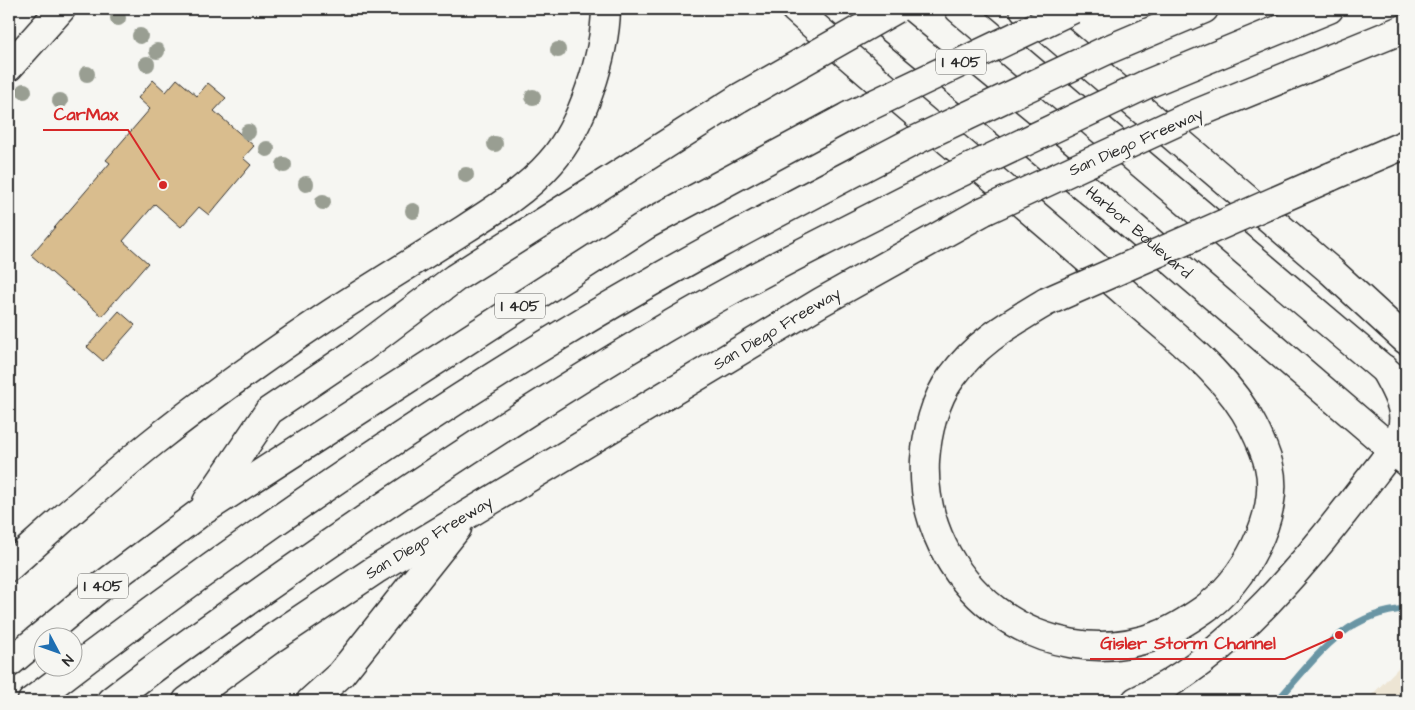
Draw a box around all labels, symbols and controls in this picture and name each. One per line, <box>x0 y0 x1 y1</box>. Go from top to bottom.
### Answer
road number: I 405 <box>936 50 986 74</box>
callout: CarMax <box>43 97 128 130</box>
text: CarMax <box>54 102 119 127</box>
street label: San Diego Freeway <box>1065 102 1207 182</box>
street label: Harbor Boulevard <box>1081 181 1197 284</box>
street label: San Diego Freeway <box>709 282 845 375</box>
road number: I 405 <box>495 294 545 318</box>
street label: San Diego Freeway <box>361 491 497 585</box>
road number: I 405 <box>78 574 128 598</box>
callout: Gisler Storm Channel <box>1090 626 1285 659</box>
north arrow <box>32 628 82 678</box>
text: Gisler Storm Channel <box>1100 631 1276 656</box>
text: N <box>56 650 77 670</box>

